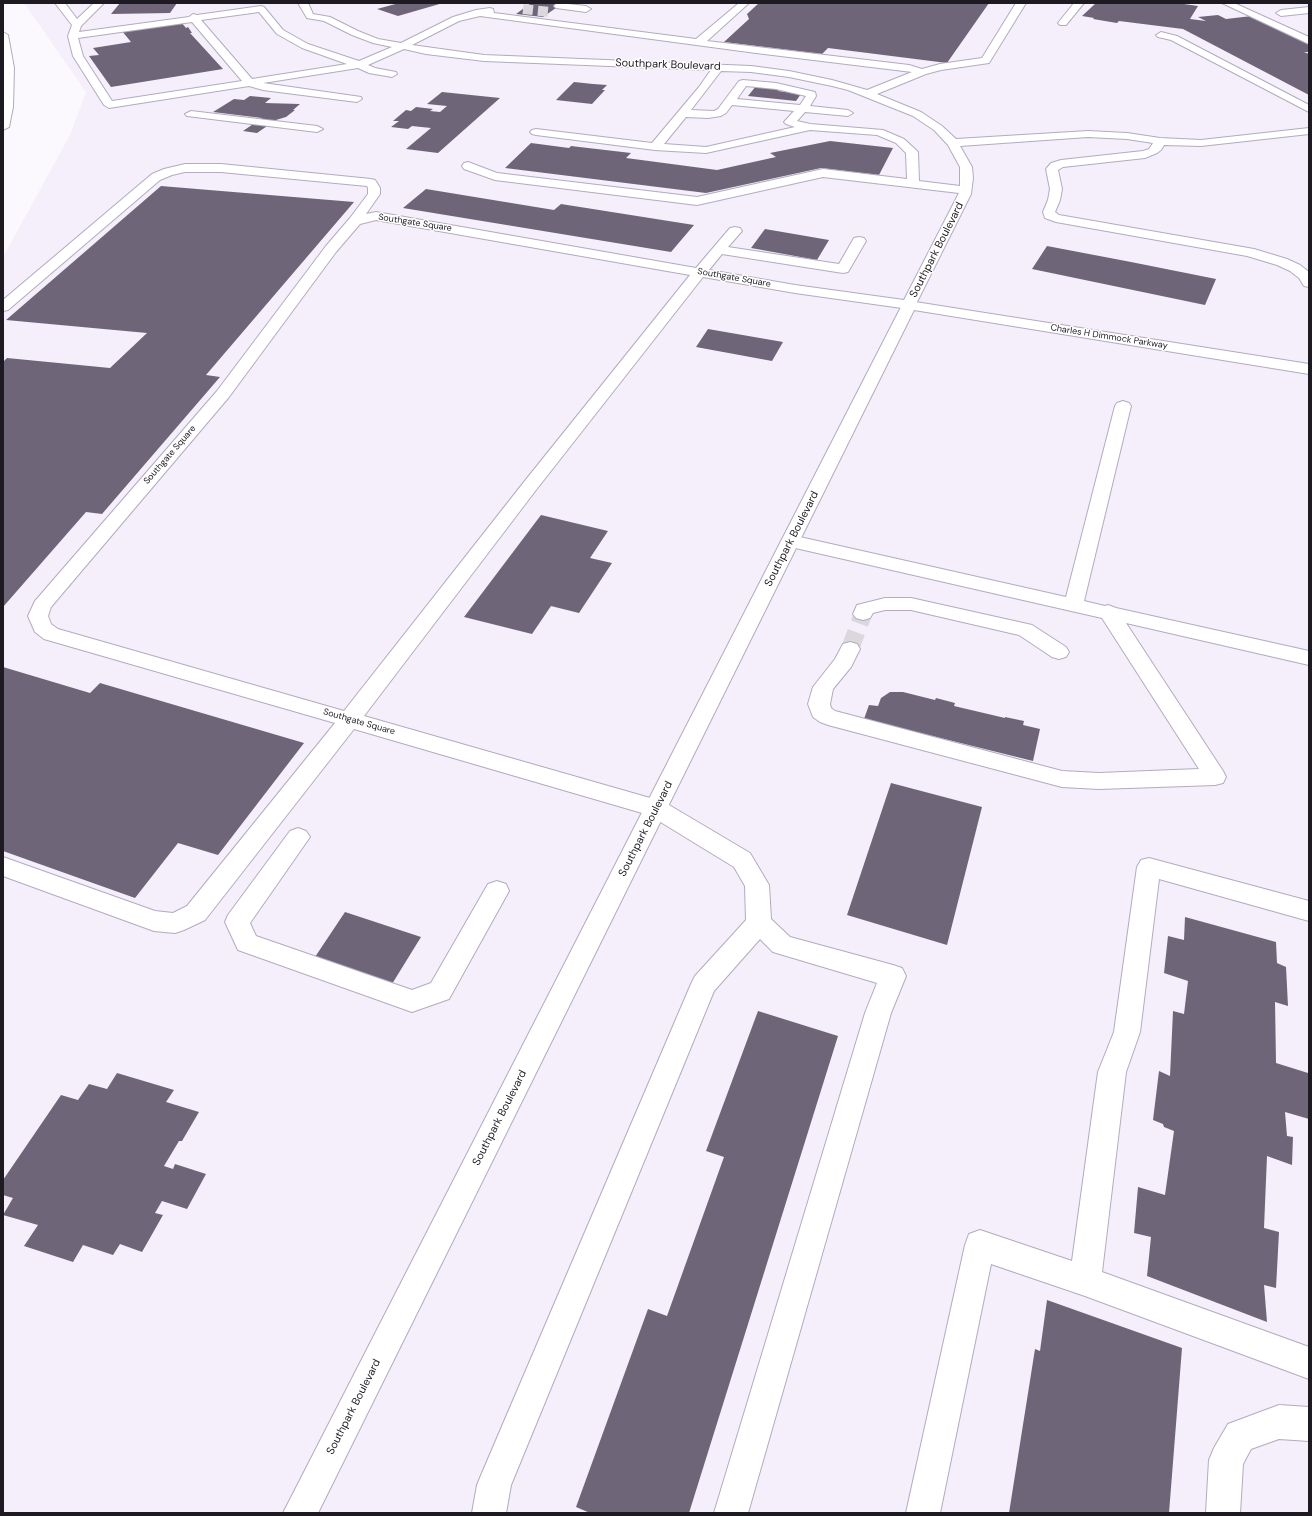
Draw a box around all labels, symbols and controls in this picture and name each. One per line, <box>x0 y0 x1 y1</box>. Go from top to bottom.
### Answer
street label: Southpark Boulevard <box>615 57 721 73</box>
street label: Southpark Boulevard <box>907 200 967 300</box>
street label: Southgate Square <box>377 212 453 234</box>
street label: Southgate Square <box>696 266 772 290</box>
street label: Charles H Dimmock Parkway <box>1050 322 1168 352</box>
street label: Southgate Square <box>142 423 198 487</box>
street label: Southpark Boulevard <box>762 489 822 589</box>
street label: Southgate Square <box>322 707 396 737</box>
street label: Southpark Boulevard <box>616 779 676 879</box>
street label: Southpark Boulevard <box>470 1068 530 1168</box>
street label: Southpark Boulevard <box>324 1357 384 1457</box>

